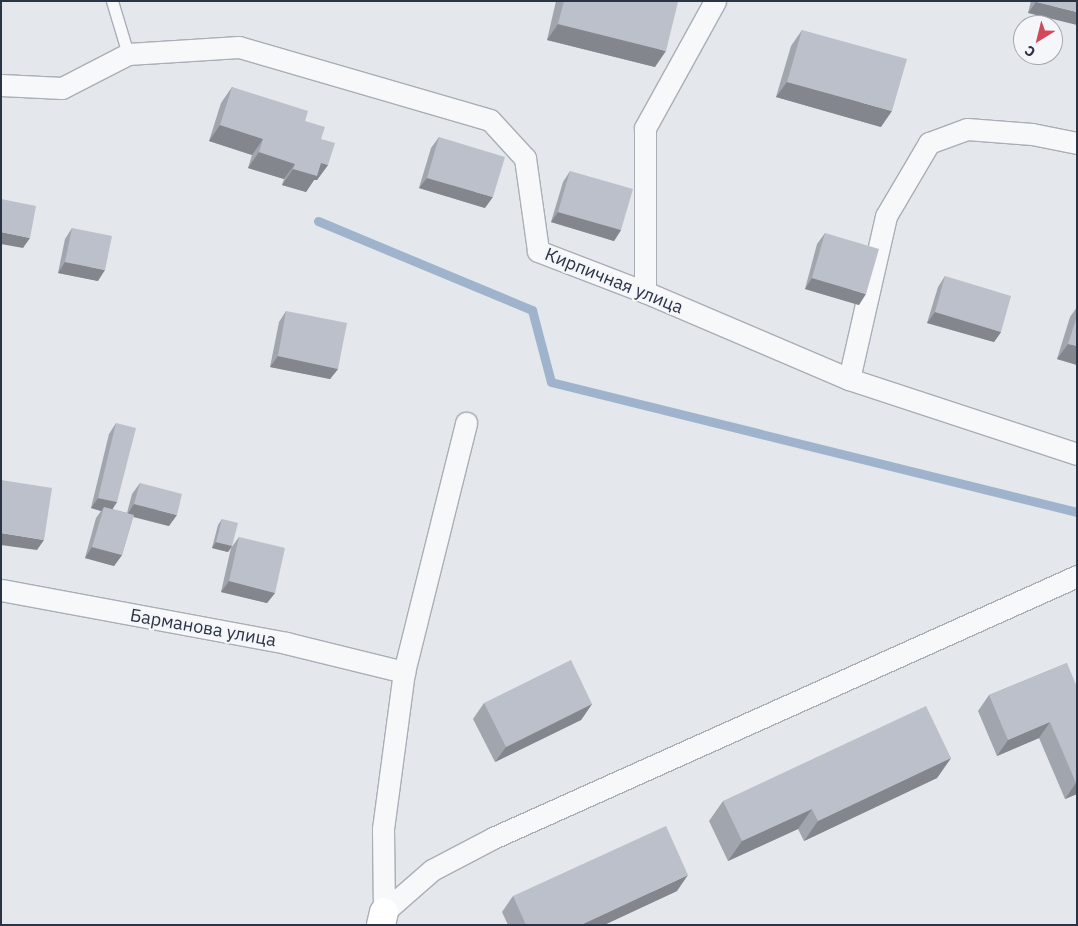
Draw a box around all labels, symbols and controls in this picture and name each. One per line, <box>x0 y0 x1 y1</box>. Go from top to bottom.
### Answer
north arrow <box>1013 15 1063 65</box>
text: С <box>1021 41 1039 61</box>
street label: Кирпичная улица <box>542 243 686 319</box>
street label: Барманова улица <box>128 605 278 651</box>

